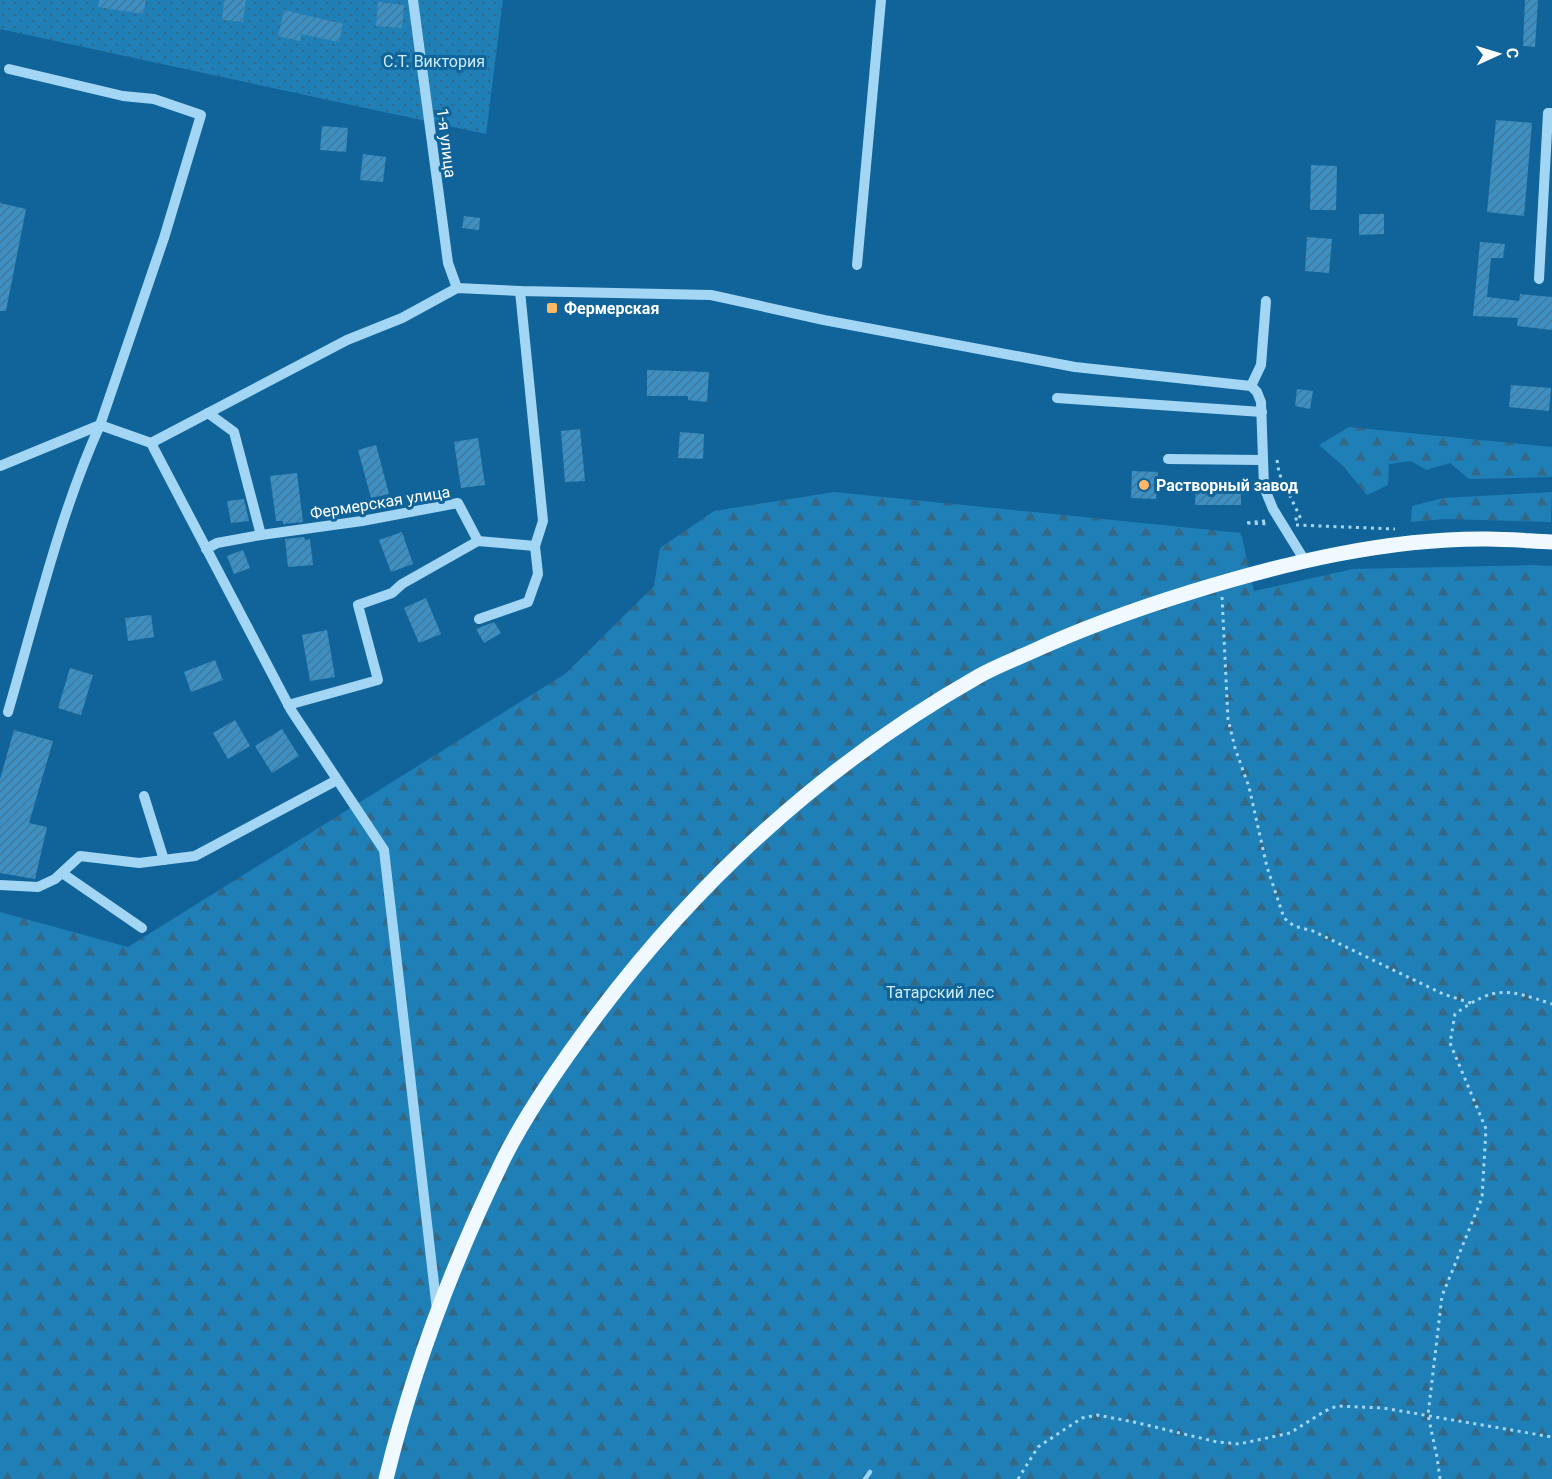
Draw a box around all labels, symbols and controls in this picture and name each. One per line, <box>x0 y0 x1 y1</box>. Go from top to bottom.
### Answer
north arrow <box>1468 24 1528 84</box>
text: С <box>1503 47 1522 59</box>
park label: С.Т. Виктория <box>383 52 485 71</box>
street label: 1-я улица <box>433 107 460 179</box>
place label: Фермерская <box>564 299 659 318</box>
marker: Фермерская <box>545 301 559 315</box>
place label: Растворный завод <box>1156 476 1298 495</box>
marker: Растворный завод <box>1137 478 1151 492</box>
street label: Фермерская улица <box>309 482 451 523</box>
park label: Татарский лес <box>886 983 994 1002</box>

